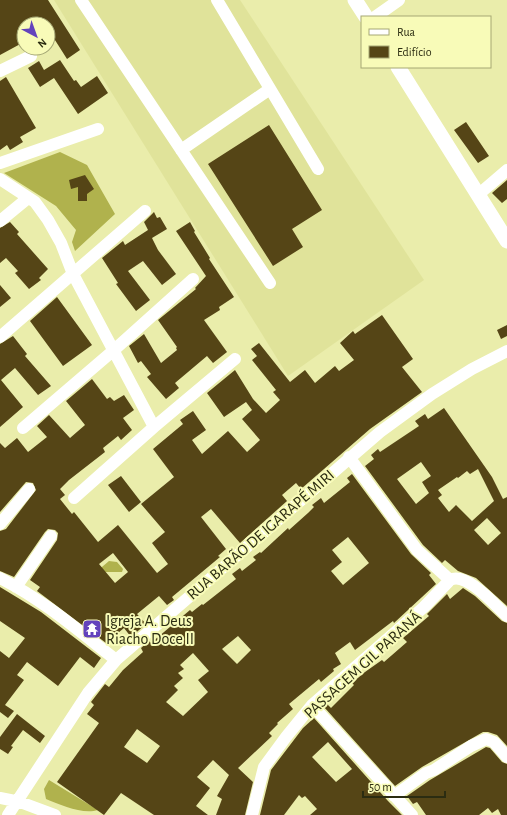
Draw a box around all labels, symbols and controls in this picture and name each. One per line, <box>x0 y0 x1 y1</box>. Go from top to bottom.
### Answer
north arrow <box>16 16 56 56</box>
legend <box>361 16 491 68</box>
text: Rua <box>397 26 416 38</box>
text: N <box>36 37 49 50</box>
text: Edifício <box>397 46 432 58</box>
street label: RUA BARÃO DE IGARAPÉ MIRI <box>183 465 337 603</box>
street label: PASSAGEM GIL PARANÁ <box>300 607 424 721</box>
place label: Igreja A. Deus Riacho Doce II <box>106 613 194 647</box>
temple icon: Igreja A. Deus Riacho Doce II <box>81 618 103 640</box>
scale bar <box>363 773 445 799</box>
text: 50 m <box>369 781 392 793</box>

